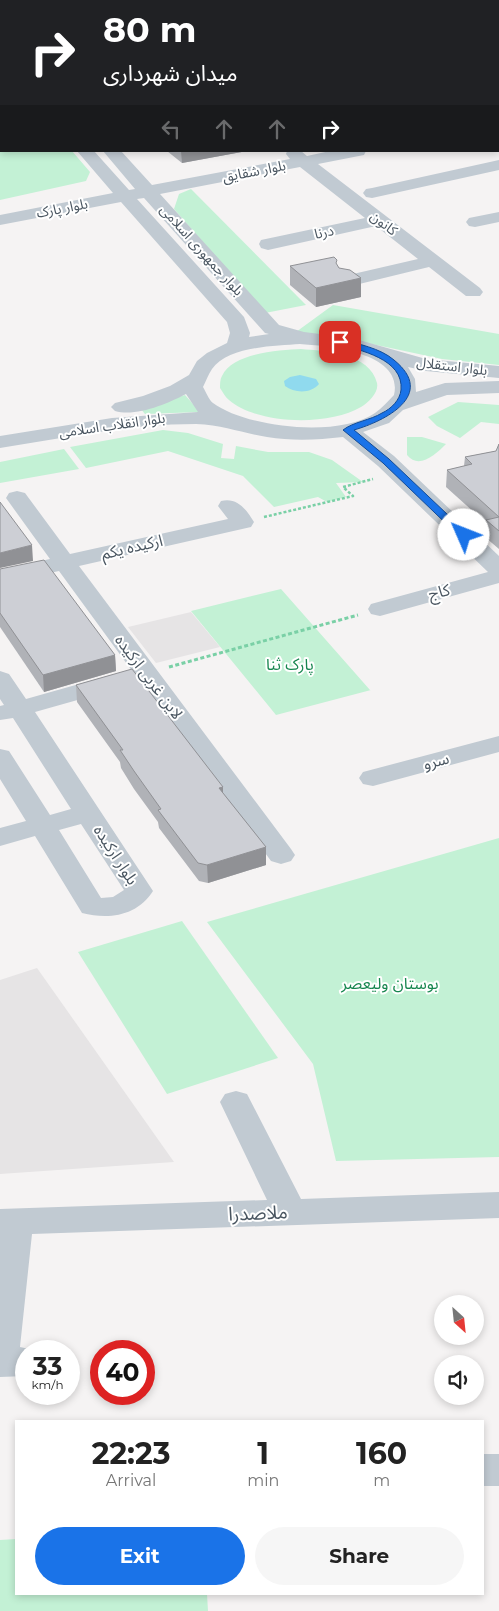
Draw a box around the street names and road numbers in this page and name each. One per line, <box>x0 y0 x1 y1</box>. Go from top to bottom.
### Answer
street label: بلوار شقایق <box>221 156 288 187</box>
street label: بلوار پارک <box>35 194 90 223</box>
street label: بلوار جمهوری اسلامی <box>156 201 248 299</box>
street label: کانون <box>367 207 401 239</box>
street label: درنا <box>313 221 336 243</box>
street label: بلوار استقلال <box>416 353 489 379</box>
street label: بلوار انقلاب اسلامی <box>58 409 166 441</box>
street label: ارکیده یکم <box>99 531 165 566</box>
street label: کاج <box>426 580 453 607</box>
street label: لاین غربی ارکیده <box>111 631 187 723</box>
street label: سرو <box>421 748 451 774</box>
street label: بلوار ارکیده <box>90 822 142 888</box>
street label: ملاصدرا <box>228 1200 288 1226</box>

